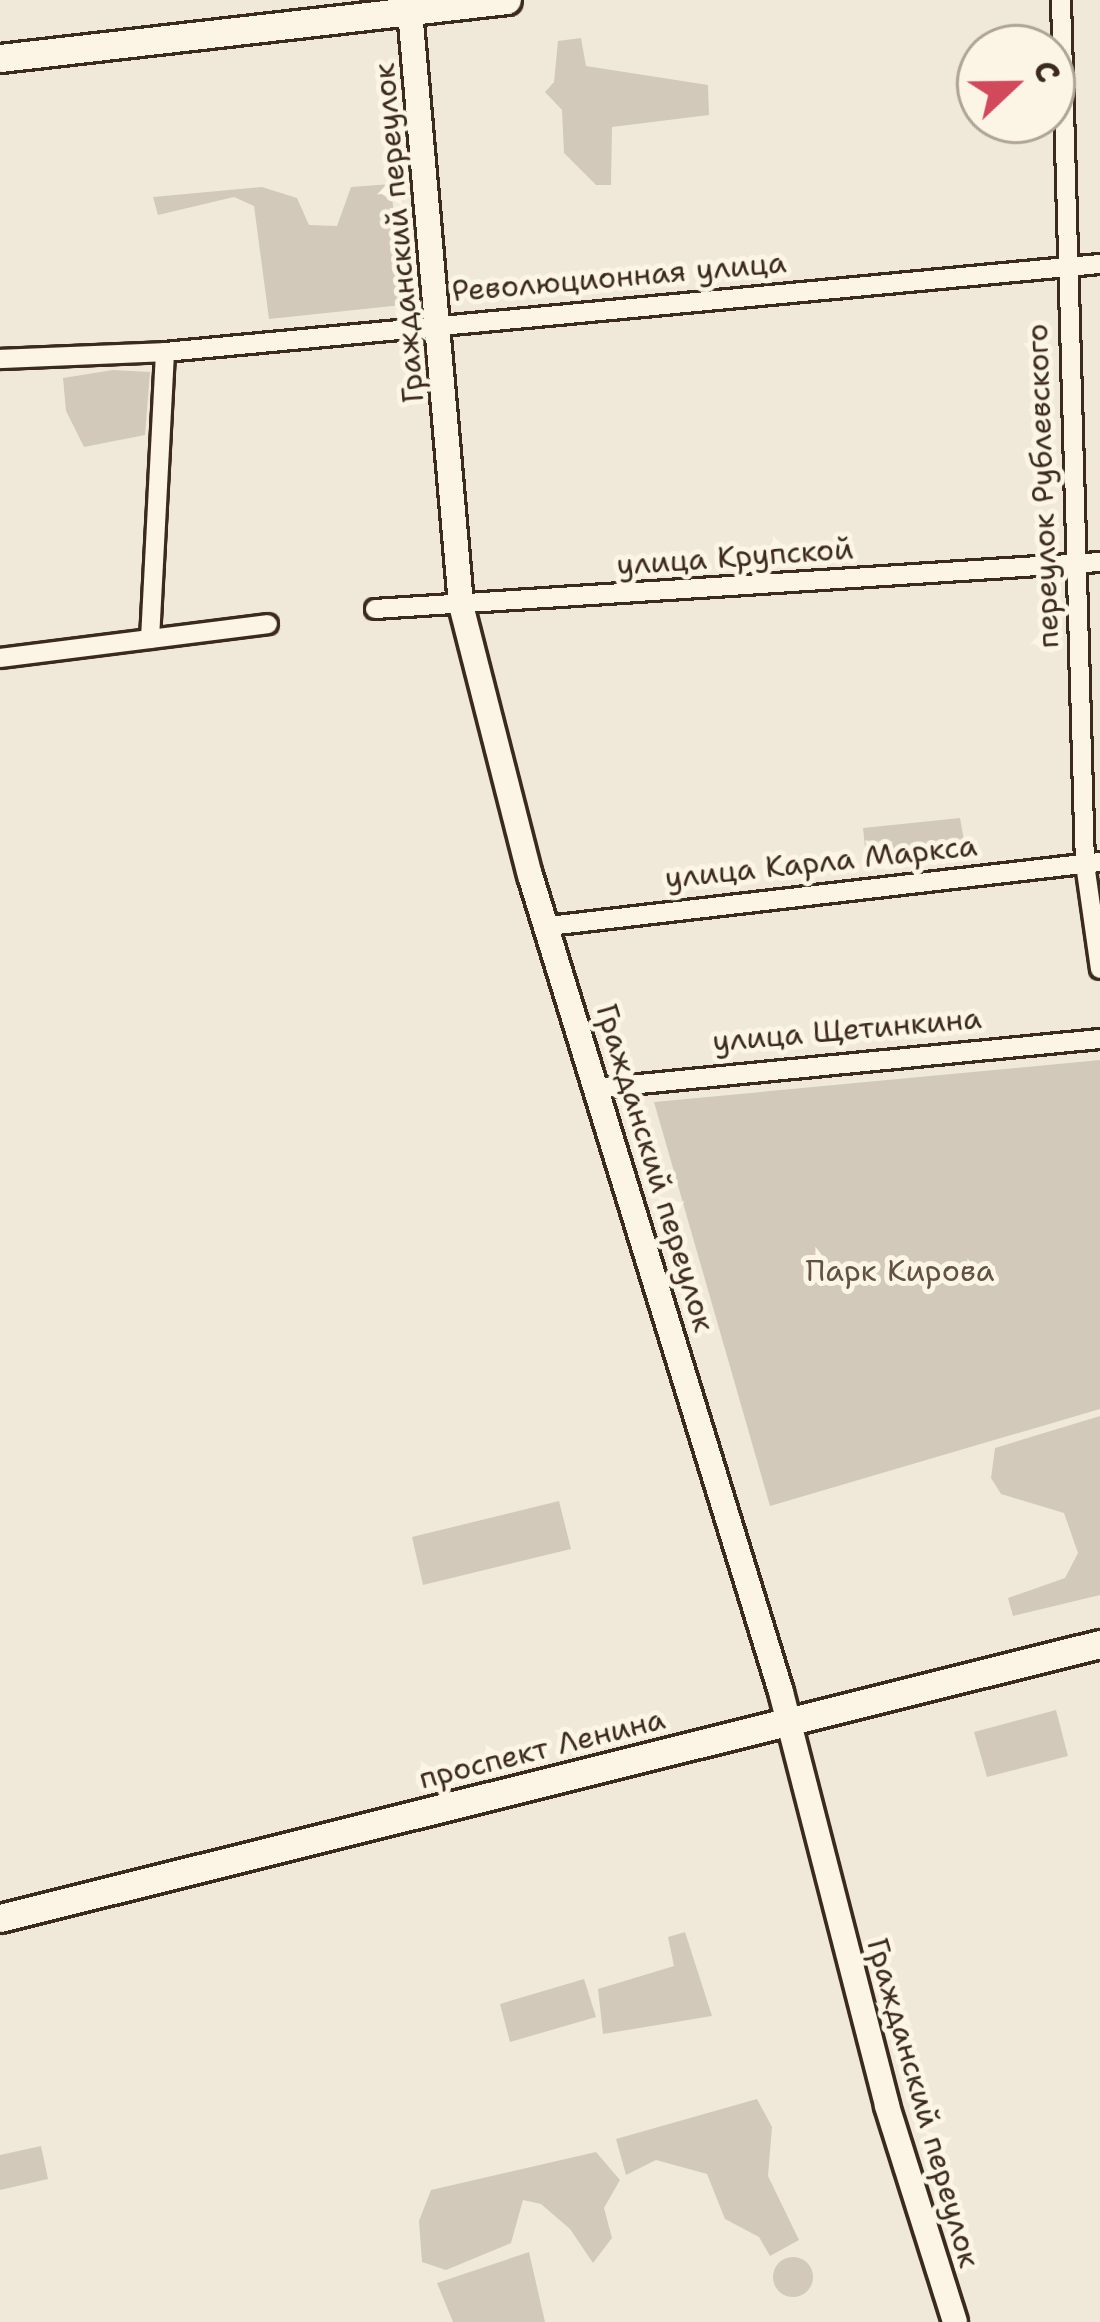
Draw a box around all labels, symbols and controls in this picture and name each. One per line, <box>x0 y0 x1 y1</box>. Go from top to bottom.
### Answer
north arrow <box>956 24 1076 144</box>
text: С <box>1022 54 1072 89</box>
street label: Гражданский переулок <box>366 62 432 404</box>
street label: Революционная улица <box>450 244 788 310</box>
street label: переулок Рублевского <box>1019 323 1067 649</box>
street label: улица Крупской <box>615 531 855 583</box>
street label: улица Карла Маркса <box>663 828 979 896</box>
street label: Гражданский переулок <box>588 1000 722 1336</box>
street label: улица Щетинкина <box>711 1000 983 1060</box>
park label: Парк Кирова <box>806 1253 994 1289</box>
street label: проспект Ленина <box>415 1701 669 1797</box>
street label: Гражданский переулок <box>859 1934 987 2272</box>

